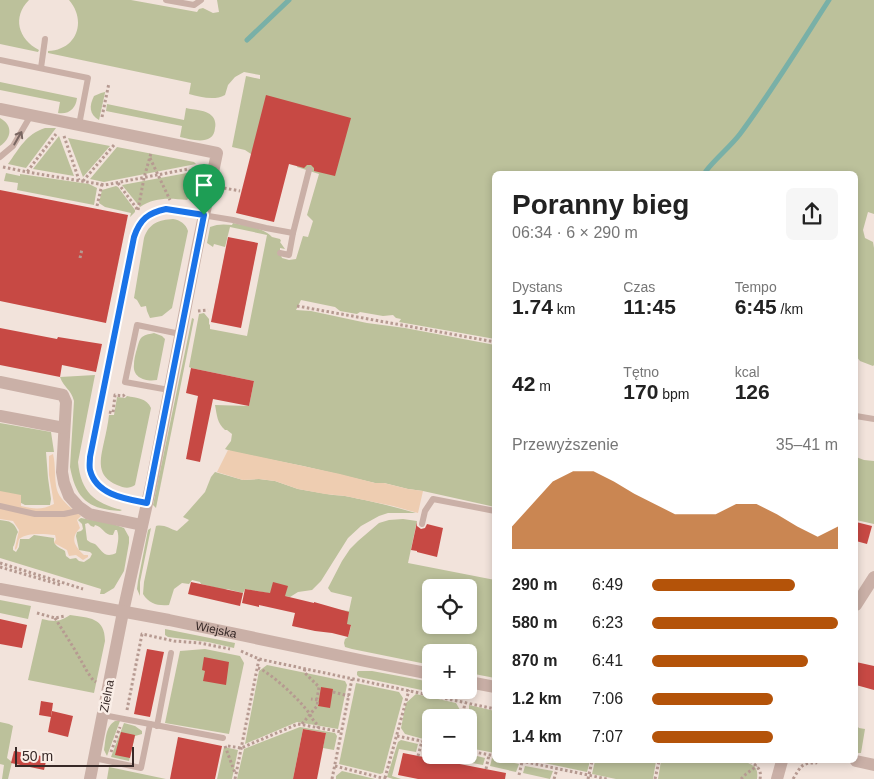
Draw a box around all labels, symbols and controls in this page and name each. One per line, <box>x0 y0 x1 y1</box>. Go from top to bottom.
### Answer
one-way arrow <box>13 131 23 145</box>
pin <box>183 164 225 215</box>
icon: arrive <box>190 171 218 199</box>
button: share <box>786 188 838 240</box>
text: Poranny bieg <box>512 189 689 220</box>
text: 06:34 · 6 × 290 m <box>512 224 638 241</box>
text: Dystans <box>512 279 563 295</box>
text: Czas <box>623 279 655 295</box>
text: Tempo <box>735 279 777 295</box>
text: 1.74 <box>512 295 553 318</box>
text: 11:45 <box>623 295 676 318</box>
text: 6:45 <box>735 295 777 318</box>
text: km <box>553 301 575 317</box>
text: /km <box>777 301 803 317</box>
text: Tętno <box>623 364 659 380</box>
text: kcal <box>735 364 760 380</box>
text: 42 <box>512 372 535 395</box>
text: m <box>535 378 551 394</box>
text: 170 <box>623 380 658 403</box>
text: 126 <box>735 380 770 403</box>
text: bpm <box>658 386 690 402</box>
text: Przewyższenie <box>512 436 619 453</box>
text: 35–41 m <box>776 436 838 453</box>
text: 290 m <box>512 576 557 593</box>
text: 6:49 <box>592 576 623 593</box>
map controls <box>422 579 477 764</box>
button: locate <box>422 579 477 634</box>
text: 580 m <box>512 614 557 631</box>
text: 6:23 <box>592 614 623 631</box>
street label: Wiejska <box>194 619 238 641</box>
button: + <box>422 644 477 699</box>
text: 870 m <box>512 652 557 669</box>
text: 6:41 <box>592 652 623 669</box>
street label: Zielna <box>97 678 117 713</box>
text: 1.2 km <box>512 690 562 707</box>
text: 7:06 <box>592 690 623 707</box>
button: − <box>422 709 477 764</box>
text: 1.4 km <box>512 728 562 745</box>
text: 7:07 <box>592 728 623 745</box>
scale bar <box>15 744 134 767</box>
text: 50 m <box>22 748 53 764</box>

